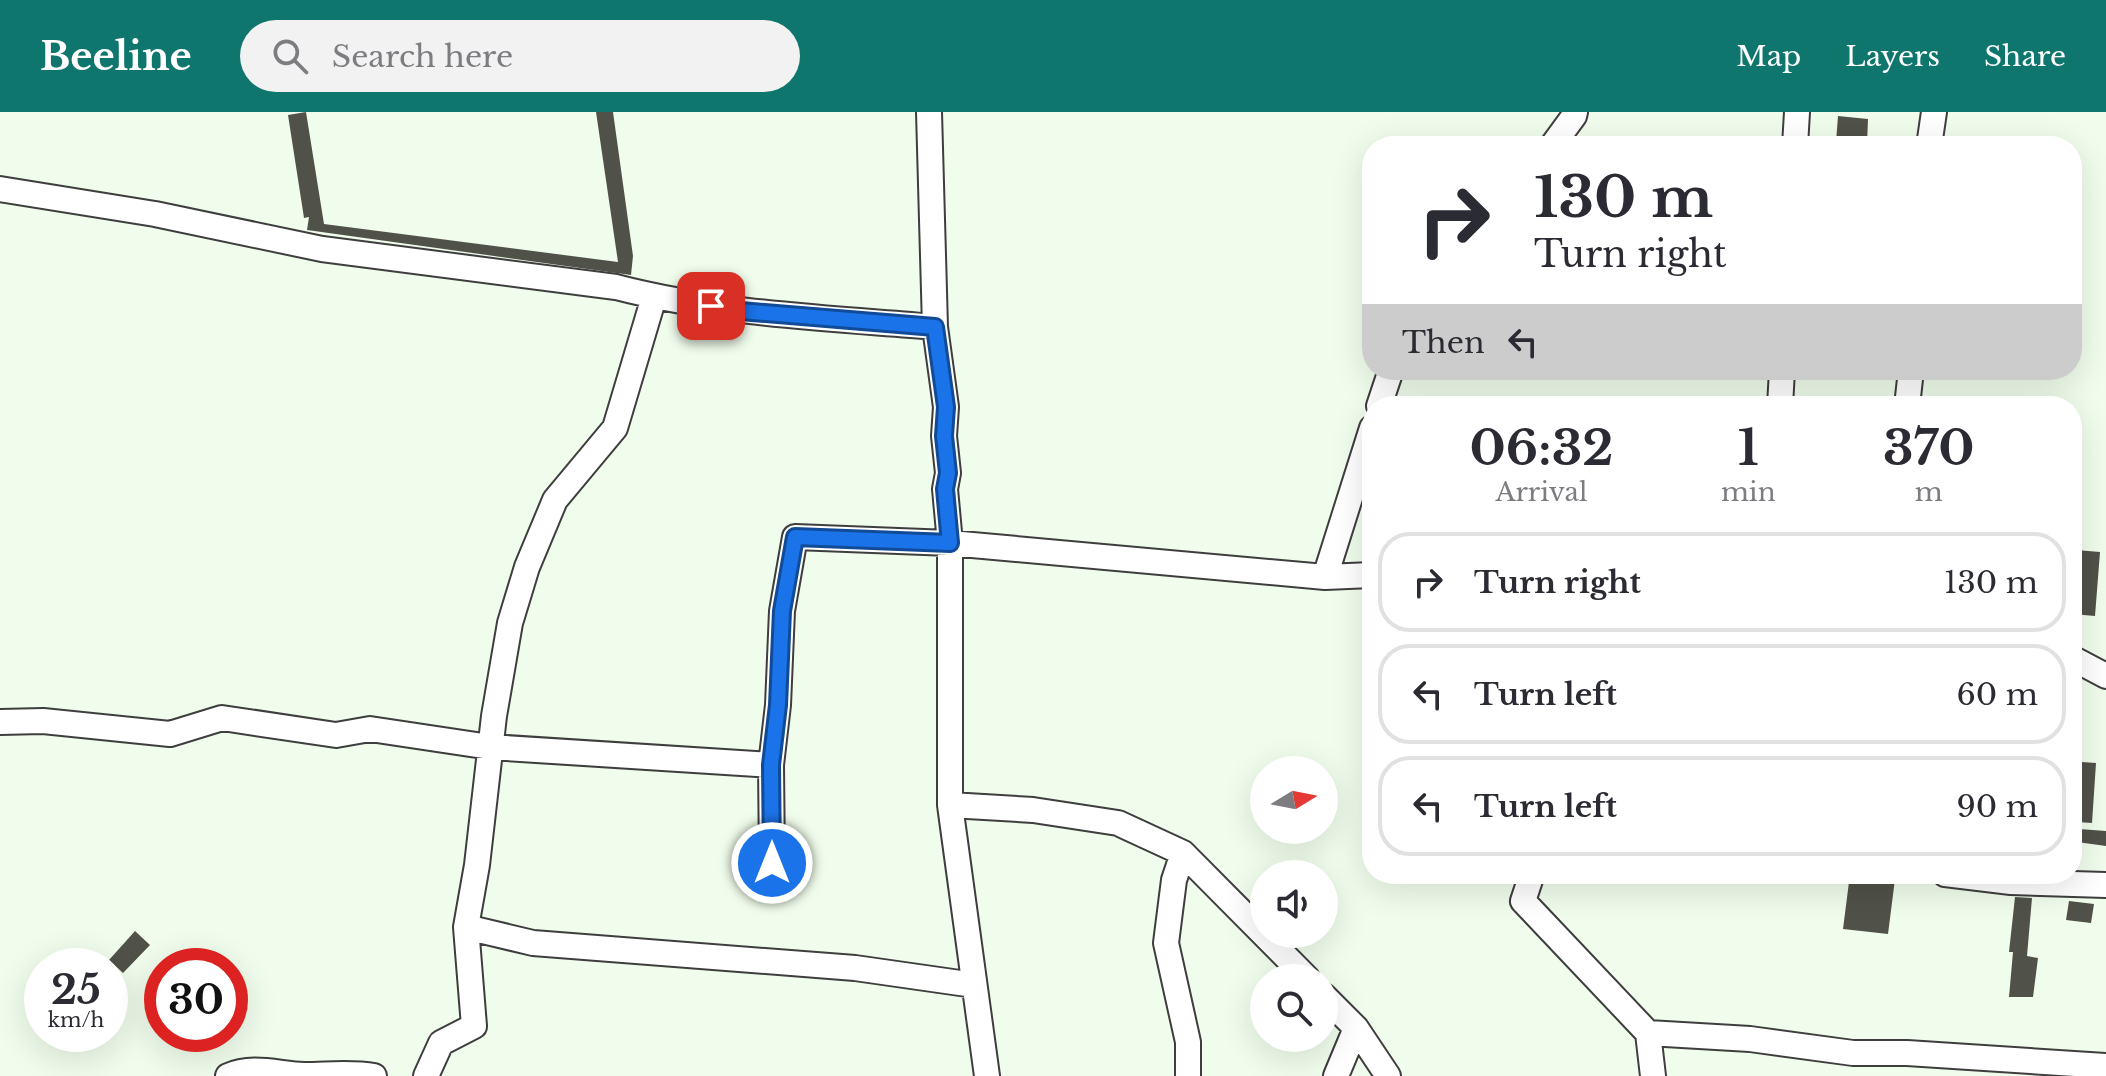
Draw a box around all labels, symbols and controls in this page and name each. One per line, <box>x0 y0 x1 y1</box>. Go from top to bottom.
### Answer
search box <box>240 20 800 92</box>
text: Beeline <box>40 33 192 80</box>
icon: search <box>268 34 312 78</box>
text: Search here <box>332 38 513 75</box>
text: Map <box>1736 39 1801 74</box>
text: Layers <box>1845 39 1940 74</box>
text: Share <box>1984 39 2066 74</box>
text: 130 m <box>1534 163 1713 232</box>
icon: right <box>1402 168 1506 272</box>
text: Turn right <box>1534 232 1727 277</box>
pin <box>677 272 745 340</box>
icon: arrive <box>689 284 733 328</box>
icon: left <box>1501 320 1545 364</box>
text: Then <box>1402 324 1485 361</box>
text: 06:32 <box>1469 418 1613 478</box>
text: 1 <box>1738 418 1759 478</box>
text: 370 <box>1883 418 1975 478</box>
text: Arrival <box>1495 476 1587 508</box>
text: min <box>1721 476 1776 508</box>
text: m <box>1915 476 1943 508</box>
icon: right <box>1406 560 1450 604</box>
text: Turn right <box>1474 564 1641 601</box>
text: 130 m <box>1944 564 2038 601</box>
icon: left <box>1406 672 1450 716</box>
text: Turn left <box>1474 676 1617 713</box>
text: 60 m <box>1956 676 2038 713</box>
north arrow <box>1250 756 1338 844</box>
map controls <box>1250 756 1338 1052</box>
icon: left <box>1406 784 1450 828</box>
text: Turn left <box>1474 788 1617 825</box>
text: 90 m <box>1956 788 2038 825</box>
position arrow <box>730 821 814 905</box>
button: sound <box>1250 860 1338 948</box>
speed limit sign: 30 <box>144 948 248 1052</box>
button: search <box>1250 964 1338 1052</box>
text: 25 <box>51 965 101 1015</box>
text: km/h <box>48 1008 104 1032</box>

